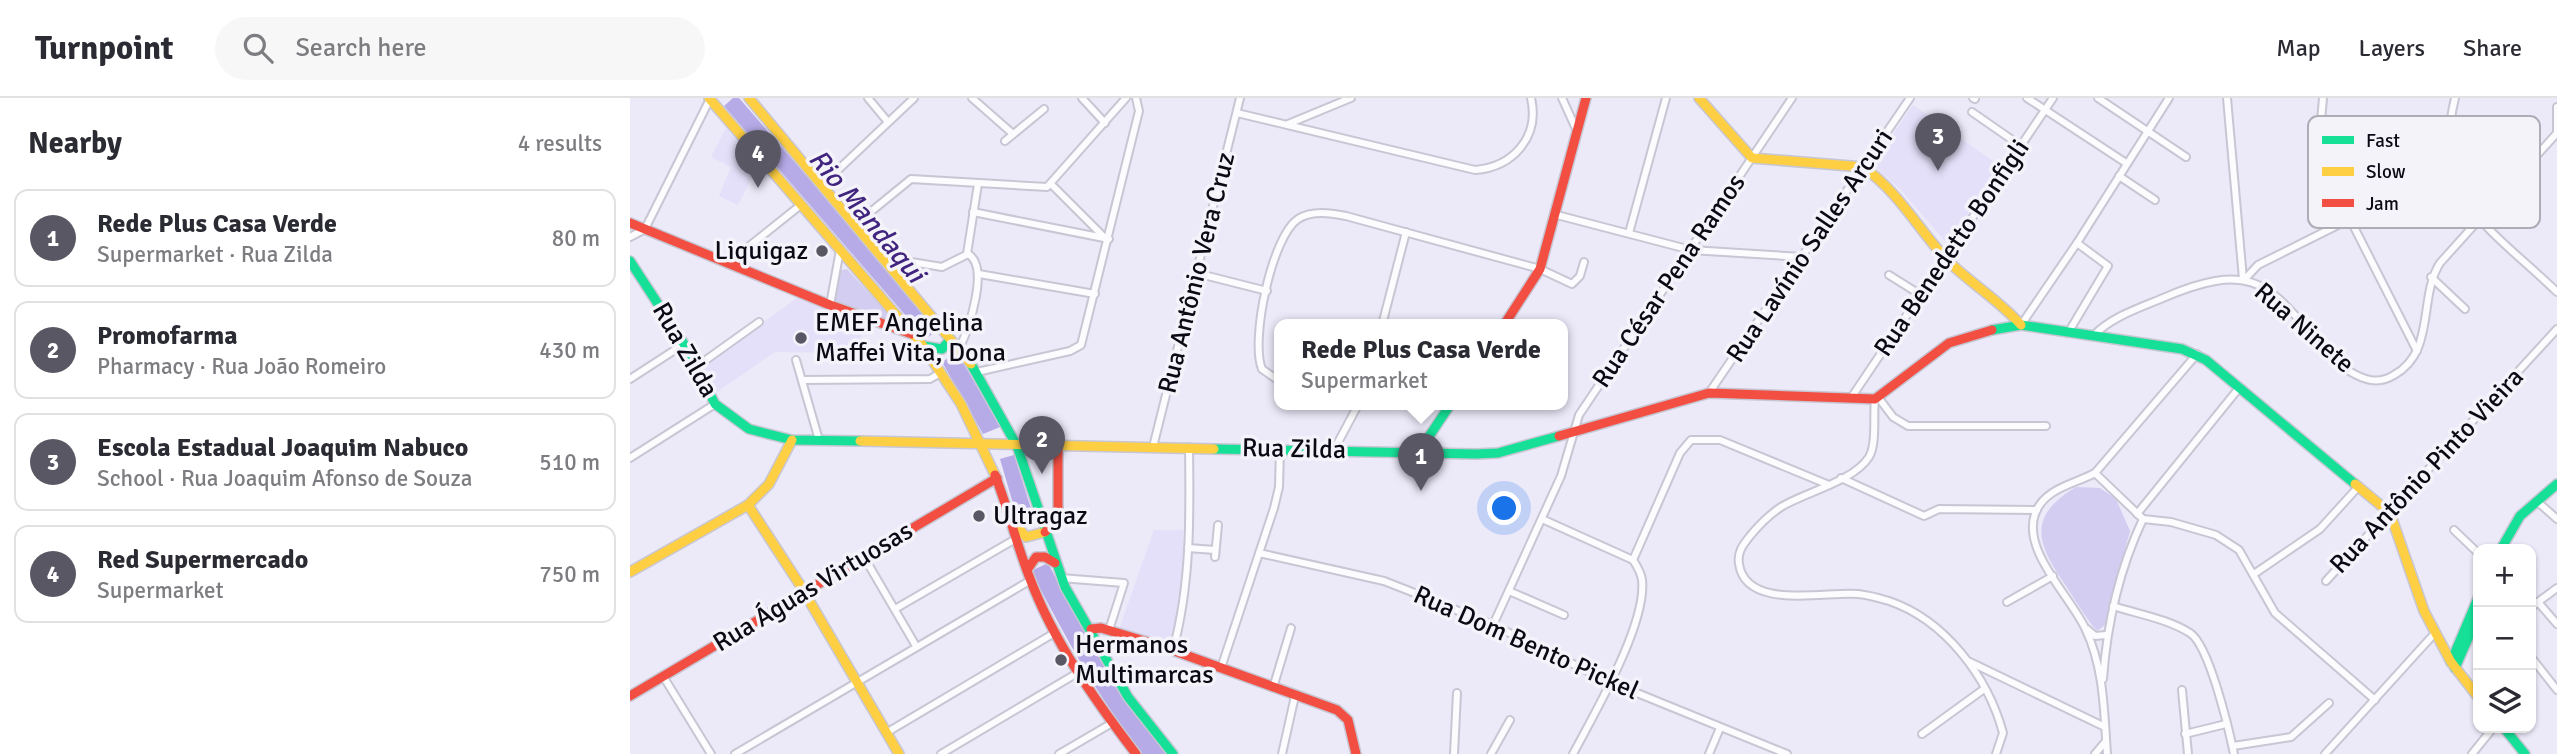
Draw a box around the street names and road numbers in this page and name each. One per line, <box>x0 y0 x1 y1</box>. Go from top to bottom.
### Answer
street label: Rua Lavínio Salles Arcuri <box>1720 123 1900 369</box>
street label: Rua Benedetto Bonfigli <box>1867 133 2037 363</box>
street label: Rua Antônio Vera Cruz <box>1152 149 1242 397</box>
street label: Rua César Pena Ramos <box>1586 168 1752 394</box>
street label: Rua Ninete <box>2247 276 2361 380</box>
street label: Rua Zilda <box>645 297 725 403</box>
street label: Rua Antônio Pinto Vieira <box>2323 361 2531 581</box>
street label: Rua Zilda <box>1242 432 1346 466</box>
street label: Rua Águas Virtuosas <box>708 515 918 659</box>
street label: Rua Dom Bento Pickel <box>1408 579 1644 707</box>

